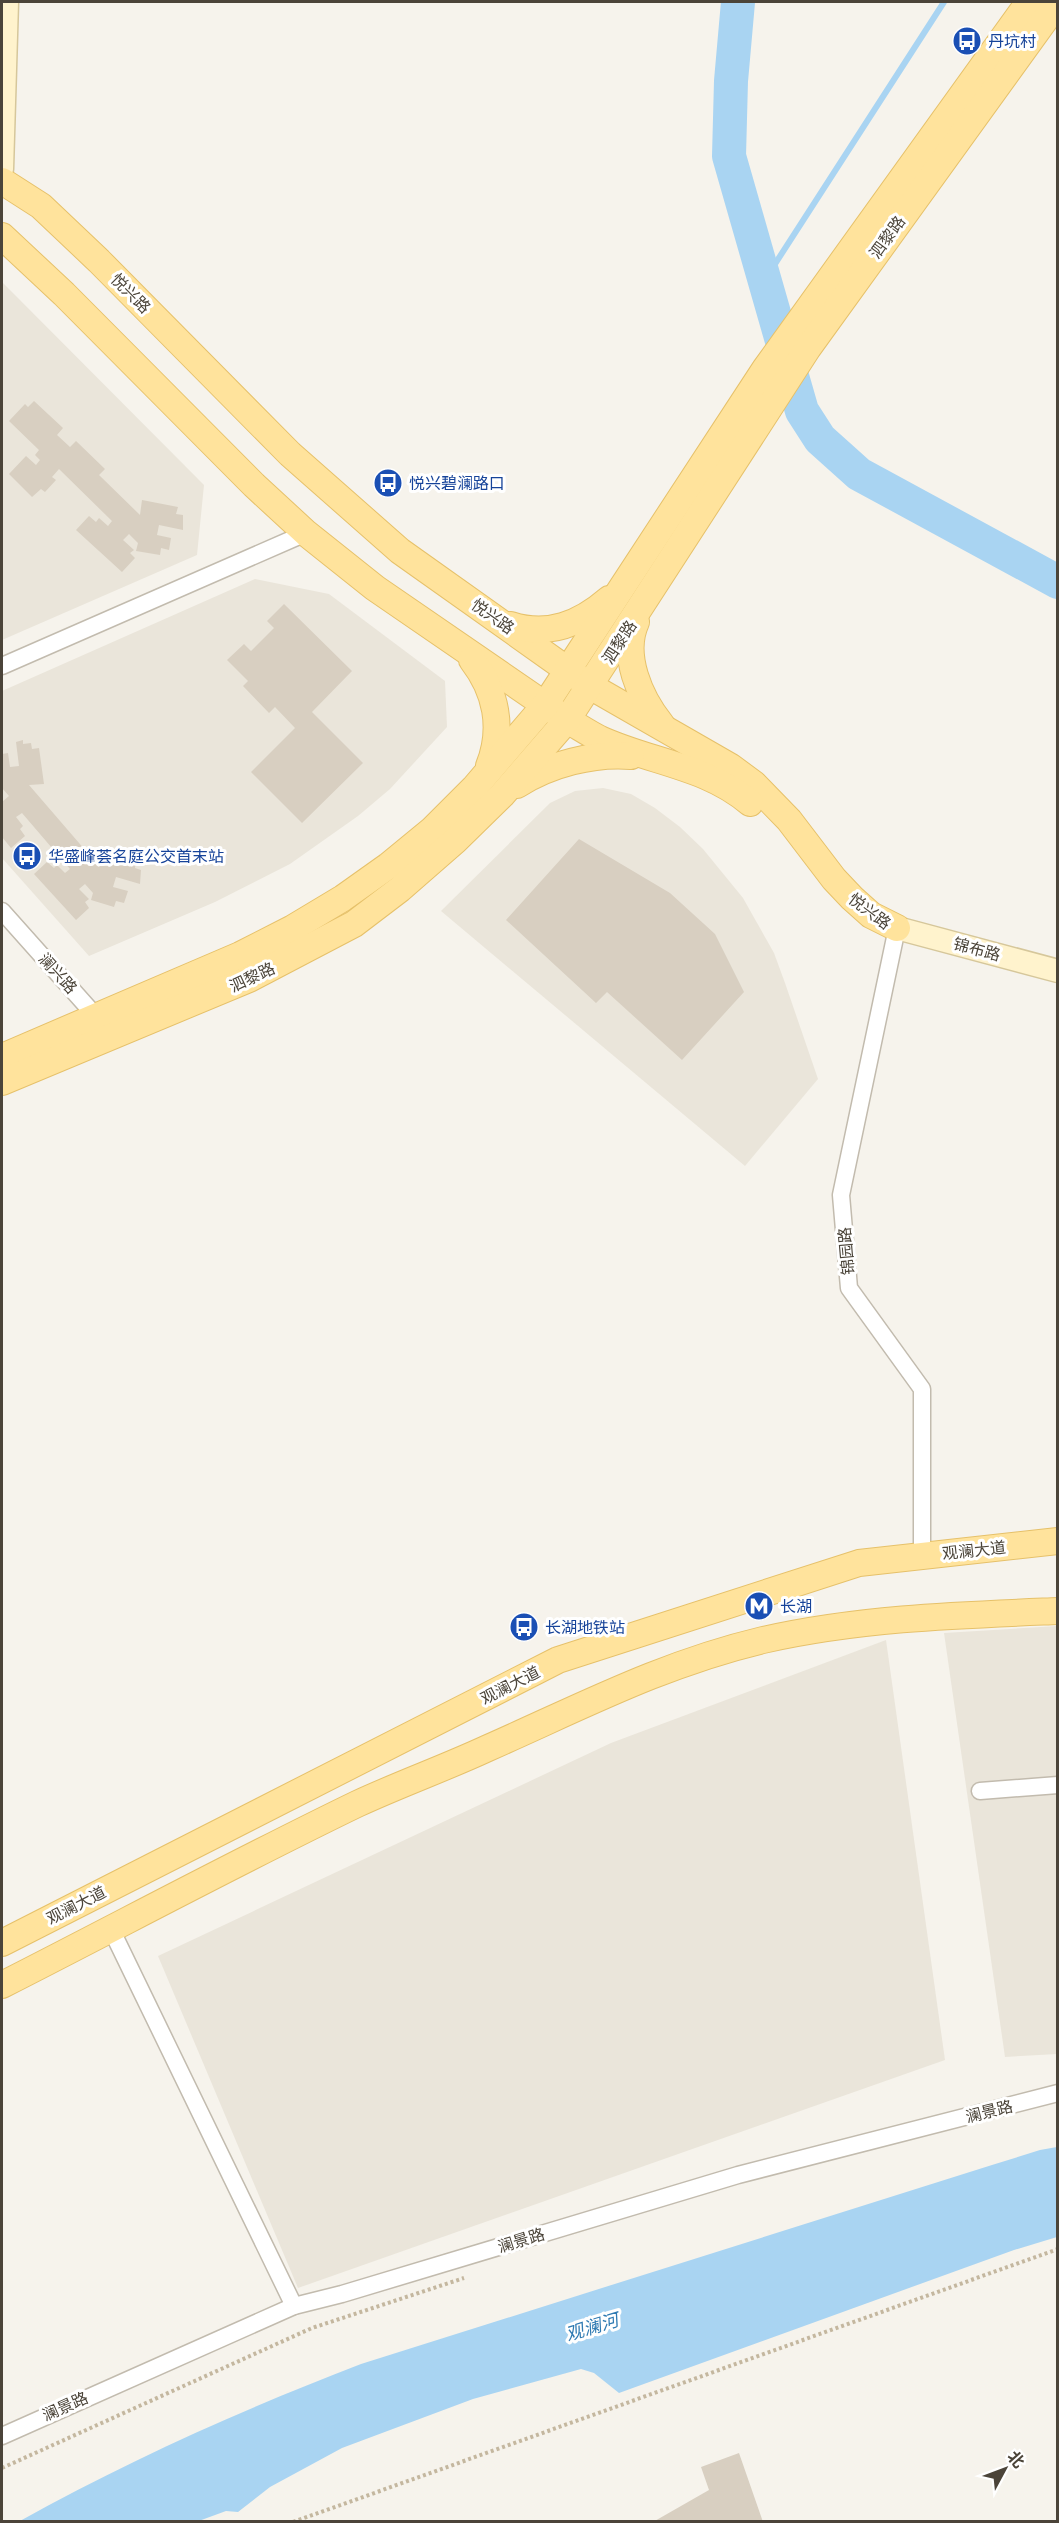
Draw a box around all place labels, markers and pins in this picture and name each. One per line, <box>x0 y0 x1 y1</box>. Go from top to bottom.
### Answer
bus stop icon: 丹坑村 <box>951 25 983 57</box>
place label: 丹坑村 <box>988 31 1036 51</box>
bus stop icon: 悦兴碧澜路口 <box>372 467 404 499</box>
place label: 悦兴碧澜路口 <box>409 473 505 493</box>
bus stop icon: 华盛峰荟名庭公交首末站 <box>11 840 43 872</box>
place label: 华盛峰荟名庭公交首末站 <box>48 846 224 866</box>
metro station icon: 长湖 <box>743 1590 775 1622</box>
place label: 长湖 <box>780 1596 812 1616</box>
bus stop icon: 长湖地铁站 <box>508 1611 540 1643</box>
place label: 长湖地铁站 <box>545 1617 625 1637</box>

